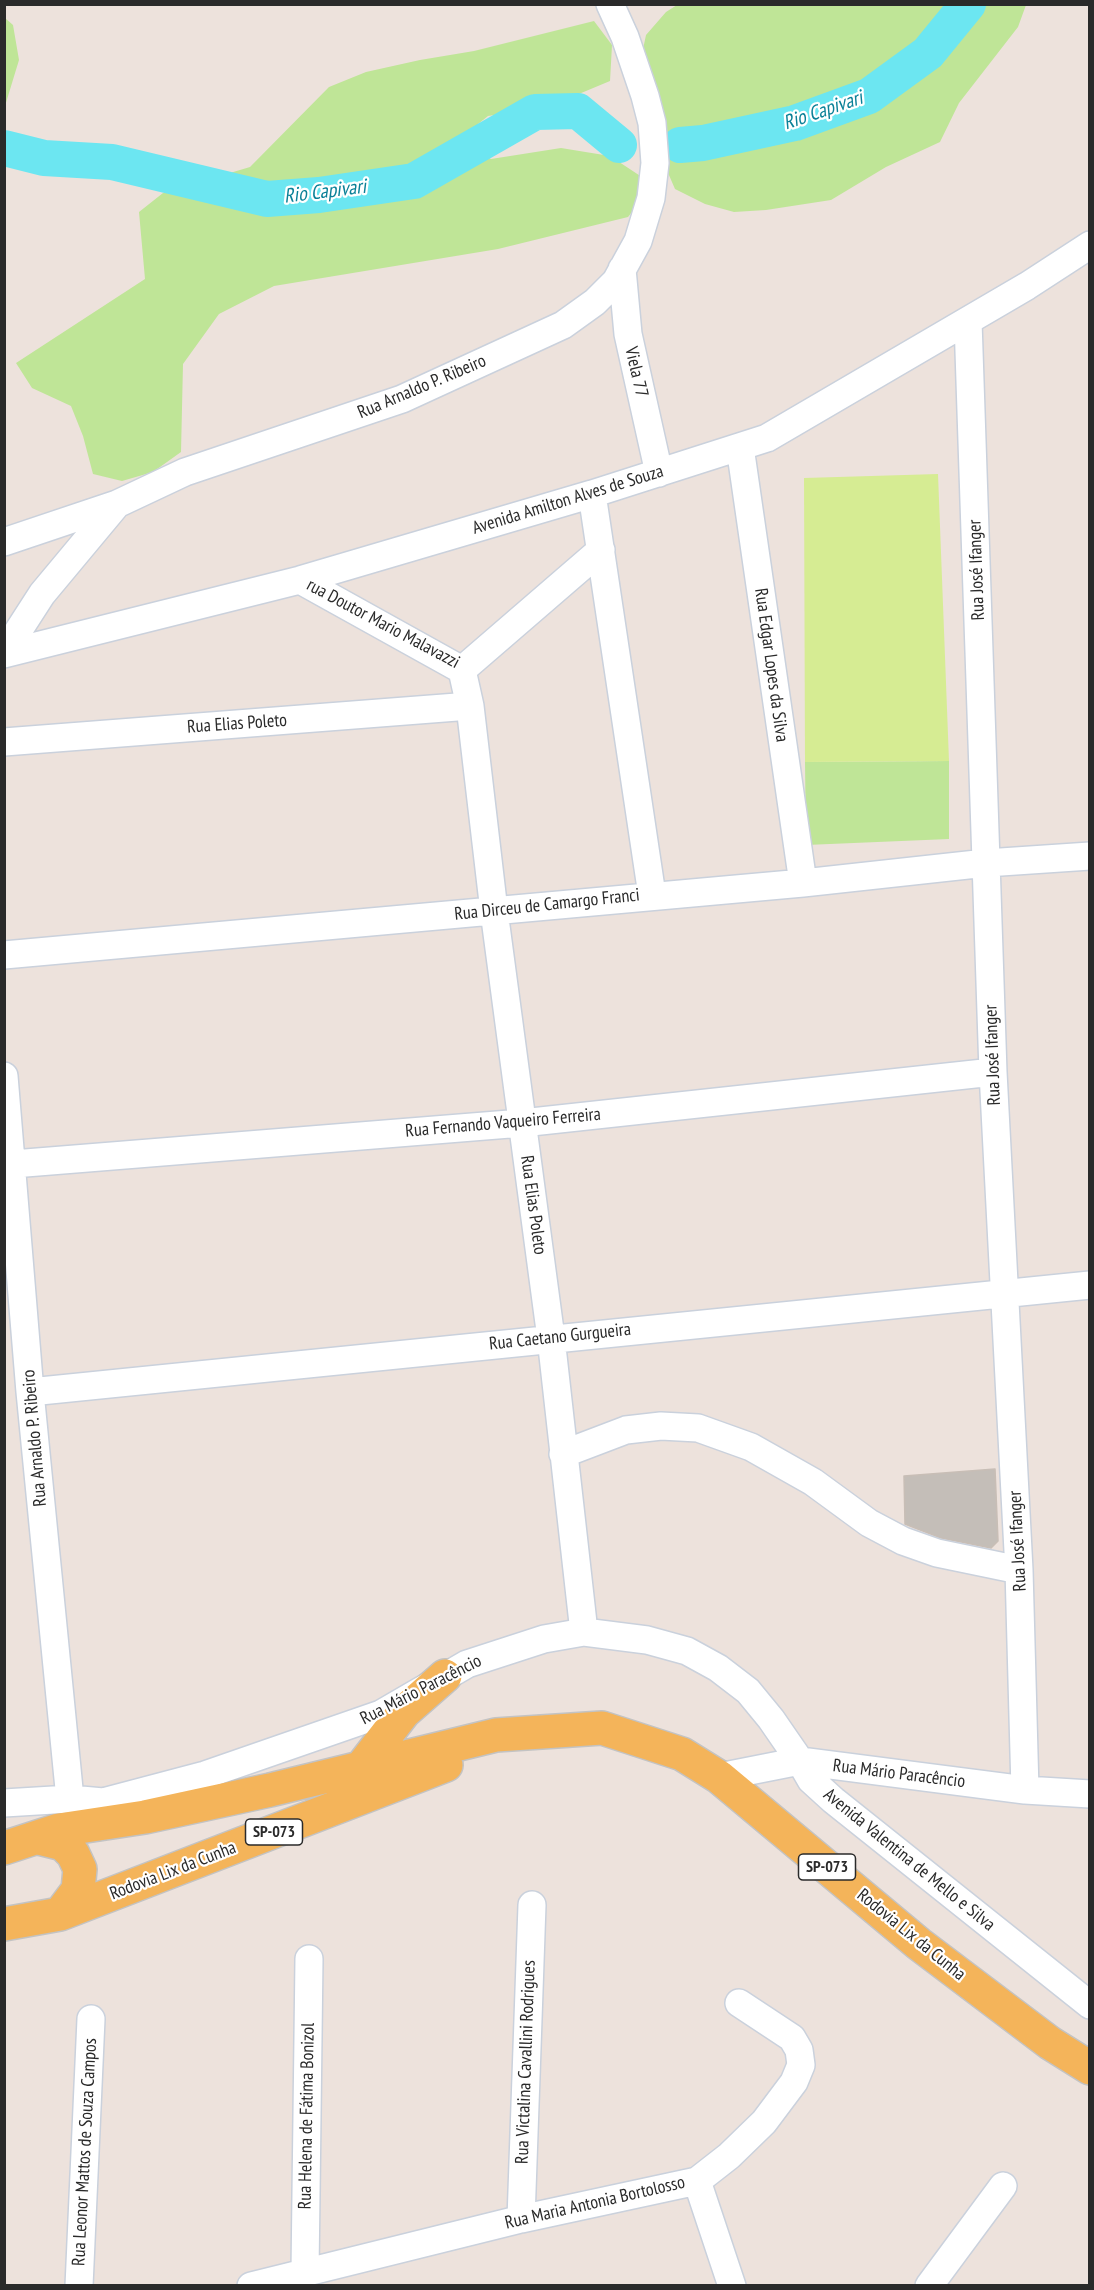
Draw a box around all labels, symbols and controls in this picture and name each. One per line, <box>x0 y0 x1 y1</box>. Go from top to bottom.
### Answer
water label: Rio Capivari <box>780 86 866 136</box>
water label: Rio Capivari <box>283 175 367 209</box>
street label: Viela 77 <box>620 345 652 399</box>
street label: Rua Arnaldo P. Ribeiro <box>355 350 489 424</box>
street label: Avenida Amilton Alves de Souza <box>470 461 666 539</box>
street label: Rua José Ifanger <box>964 519 990 621</box>
street label: rua Doutor Mario Malavazzi <box>303 574 463 674</box>
street label: Rua Edgar Lopes da Silva <box>750 587 792 743</box>
street label: Rua Elias Poleto <box>186 710 288 738</box>
street label: Rua Dirceu de Camargo Franci <box>453 885 641 925</box>
street label: Rua José Ifanger <box>980 1004 1006 1106</box>
street label: Rua Fernando Vaqueiro Ferreira <box>404 1104 602 1142</box>
street label: Rua Elias Poleto <box>515 1154 551 1256</box>
street label: Rua Caetano Gurgueira <box>488 1319 632 1355</box>
street label: Rua Arnaldo P. Ribeiro <box>18 1369 52 1507</box>
street label: Rua José Ifanger <box>1005 1490 1031 1592</box>
street label: Rua Mário Paracêncio <box>357 1650 485 1730</box>
street label: Rua Mário Paracêncio <box>832 1755 966 1793</box>
street label: Avenida Valentina de Mello e Silva <box>819 1784 999 1936</box>
road number: SP-073 <box>246 1819 302 1845</box>
street label: Rodovia Lix da Cunha <box>107 1837 239 1905</box>
road number: SP-073 <box>798 1854 856 1880</box>
street label: Rodovia Lix da Cunha <box>852 1885 970 1985</box>
street label: Rua Victalina Cavallini Rodrigues <box>512 1960 540 2164</box>
street label: Rua Helena de Fátima Bonizol <box>295 2022 319 2210</box>
street label: Rua Leonor Mattos de Souza Campos <box>68 2037 102 2267</box>
street label: Rua Maria Antonia Bortolosso <box>503 2172 687 2234</box>

